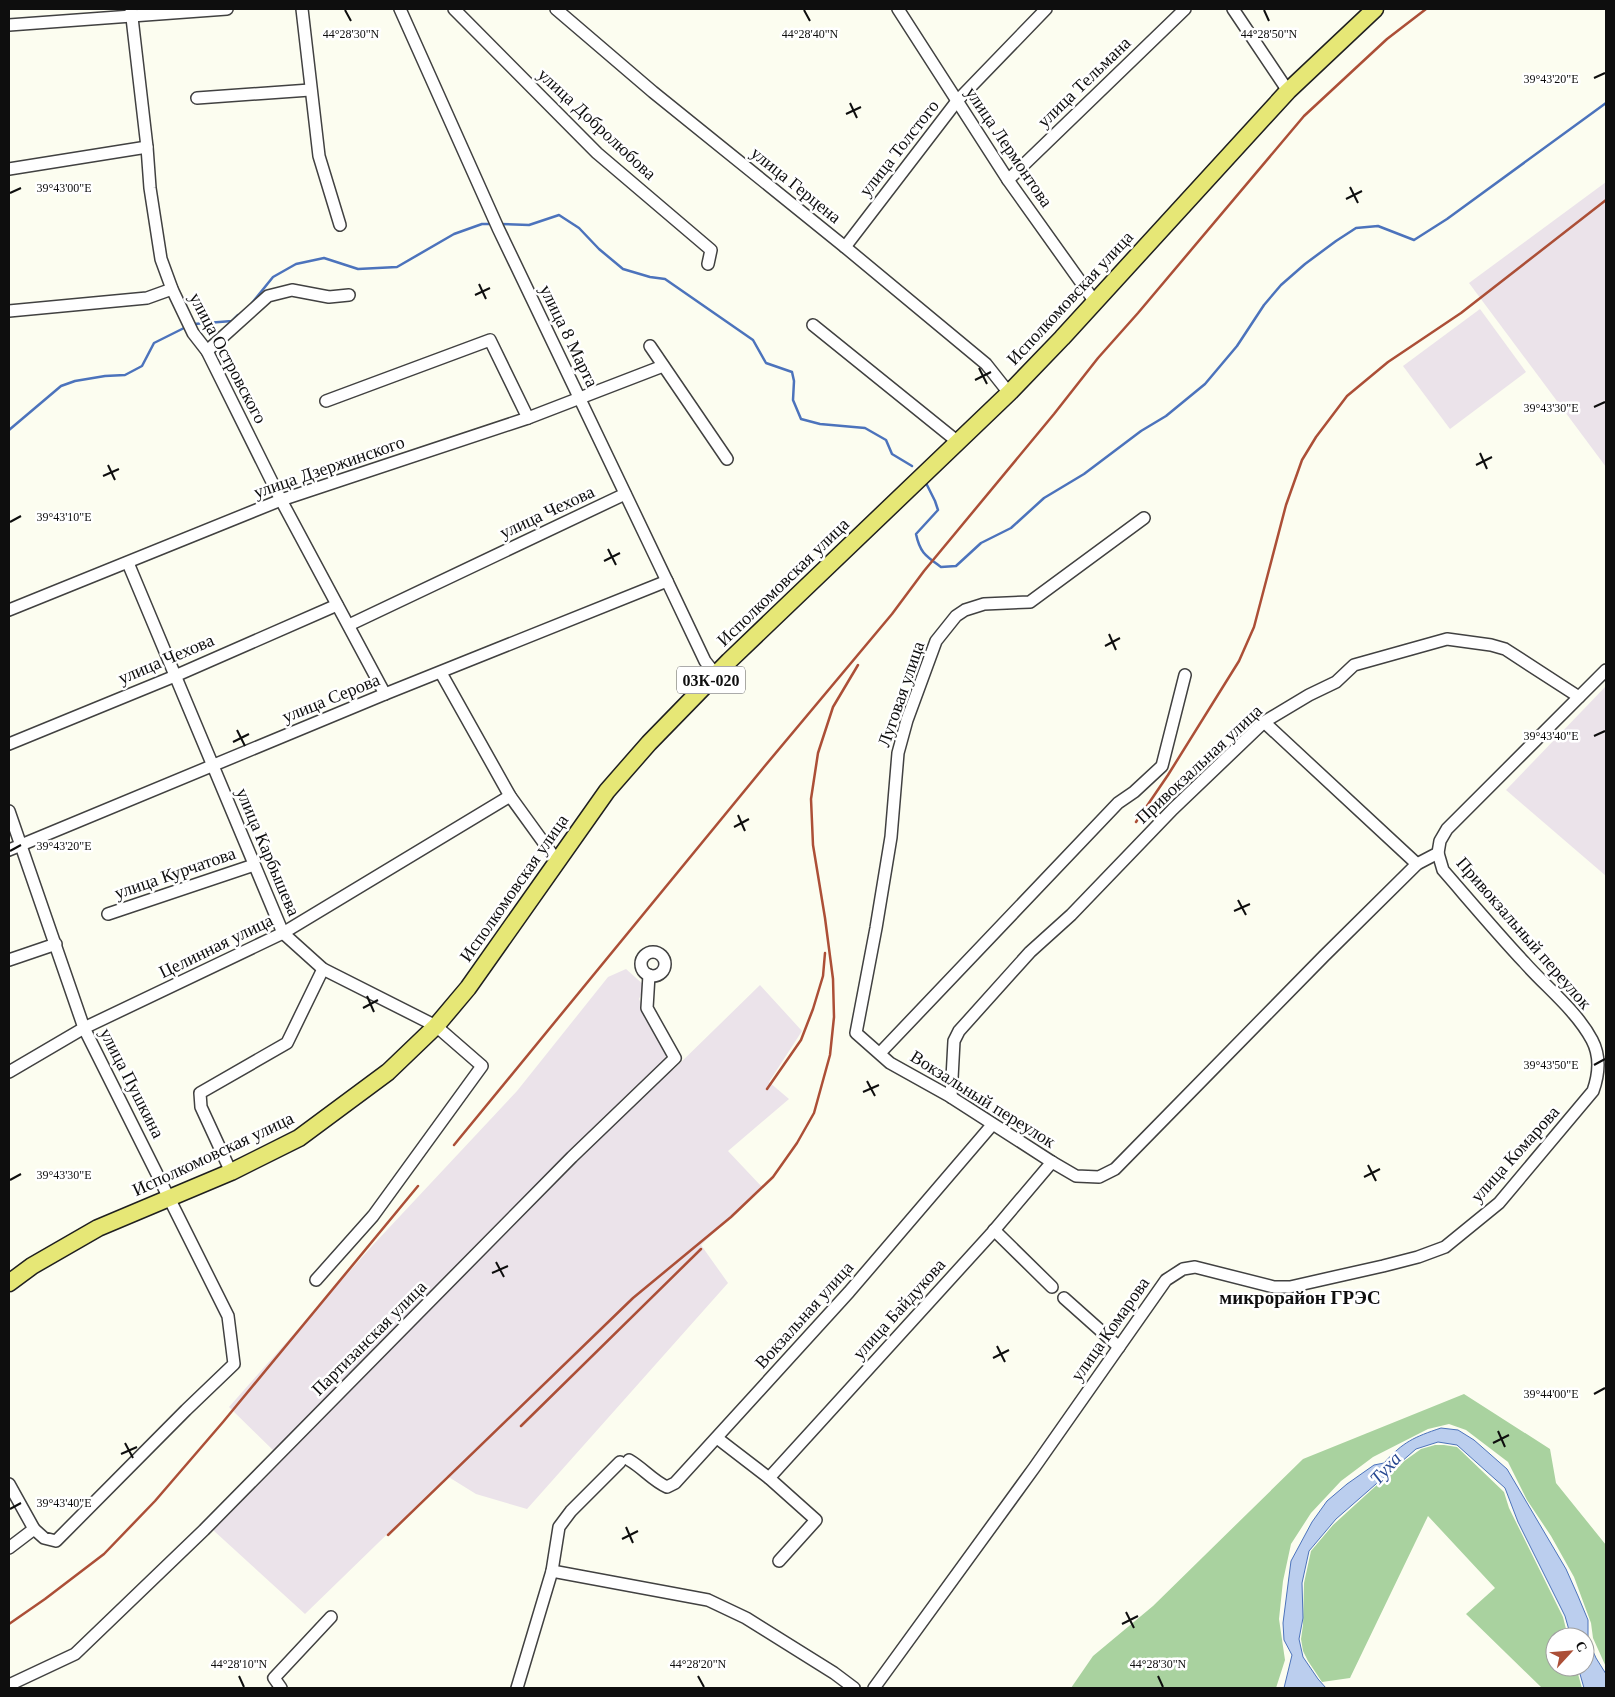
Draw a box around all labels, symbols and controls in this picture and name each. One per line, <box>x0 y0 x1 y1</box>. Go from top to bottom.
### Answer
text: 44°28'30"N <box>323 27 380 41</box>
text: 44°28'40"N <box>782 27 839 41</box>
text: 44°28'50"N <box>1241 27 1298 41</box>
street label: улица Тельмана <box>1033 33 1135 131</box>
street label: улица Добролюбова <box>534 64 660 184</box>
text: 39°43'20"E <box>1523 72 1579 86</box>
street label: улица Лермонтова <box>961 83 1057 211</box>
street label: улица Толстого <box>855 96 943 200</box>
street label: улица Герцена <box>747 143 845 227</box>
text: 39°43'00"E <box>36 181 92 195</box>
street label: Исполкомовская улица <box>1003 227 1137 369</box>
street label: улица 8 Марта <box>536 282 602 390</box>
street label: улица Островского <box>185 289 271 427</box>
text: 39°43'30"E <box>1523 401 1579 415</box>
street label: улица Дзержинского <box>251 432 407 502</box>
street label: улица Чехова <box>497 481 597 543</box>
text: 39°43'10"E <box>36 510 92 524</box>
street label: Исполкомовская улица <box>713 514 853 650</box>
street label: улица Чехова <box>115 630 217 688</box>
street label: Луговая улица <box>874 639 928 749</box>
road number: 03К-020 <box>677 666 745 694</box>
street label: улица Серова <box>279 669 383 727</box>
street label: Привокзальная улица <box>1132 700 1266 828</box>
text: 39°43'40"E <box>1523 729 1579 743</box>
street label: улица Карбышева <box>232 785 304 919</box>
street label: Исполкомовская улица <box>456 810 572 966</box>
text: 39°43'20"E <box>36 839 92 853</box>
street label: улица Курчатова <box>112 843 238 903</box>
street label: Привокзальный переулок <box>1453 853 1596 1013</box>
street label: Целинная улица <box>156 910 276 982</box>
street label: улица Пушкина <box>96 1025 168 1141</box>
street label: Вокзальный переулок <box>907 1046 1059 1152</box>
text: 39°43'50"E <box>1523 1058 1579 1072</box>
street label: улица Комарова <box>1467 1102 1563 1206</box>
street label: Исполкомовская улица <box>129 1108 297 1200</box>
text: 39°43'30"E <box>36 1168 92 1182</box>
street label: улица Байдукова <box>849 1255 949 1363</box>
street label: Вокзальная улица <box>751 1257 857 1373</box>
street label: улица Комарова <box>1067 1273 1153 1385</box>
street label: Партизанская улица <box>308 1277 430 1399</box>
district label: микрорайон ГРЭС <box>1219 1287 1381 1308</box>
text: 39°44'00"E <box>1523 1387 1579 1401</box>
water label: Туха <box>1366 1448 1405 1489</box>
text: 39°43'40"E <box>36 1496 92 1510</box>
north arrow <box>1545 1627 1595 1677</box>
text: С <box>1572 1639 1590 1654</box>
text: 44°28'10"N <box>211 1657 268 1671</box>
text: 44°28'20"N <box>670 1657 727 1671</box>
text: 44°28'30"N <box>1130 1657 1187 1671</box>

